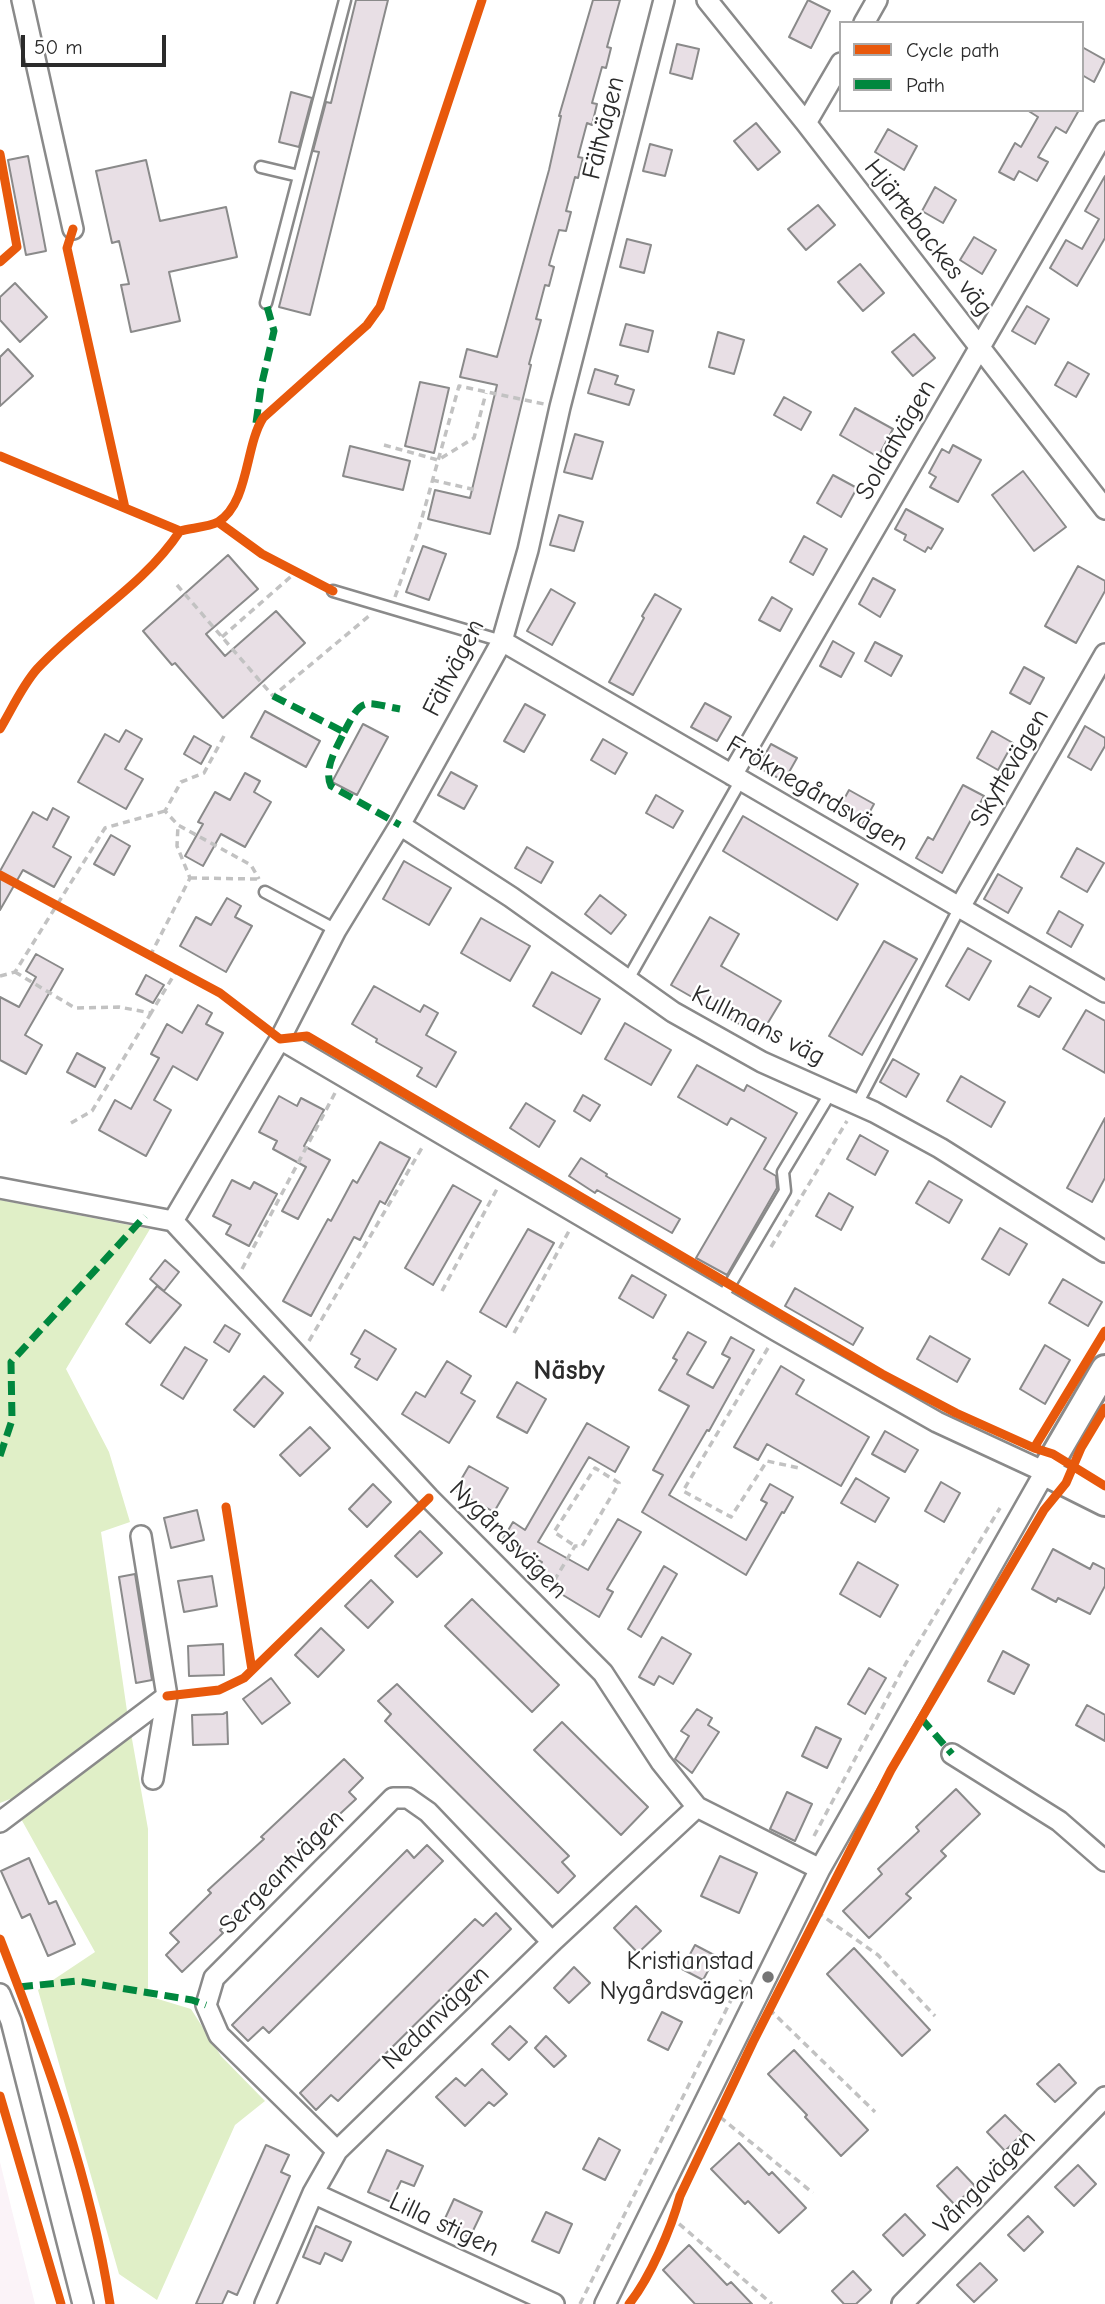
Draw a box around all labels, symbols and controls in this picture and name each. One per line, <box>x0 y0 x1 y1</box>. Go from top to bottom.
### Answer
scale bar <box>24 21 170 65</box>
legend <box>839 21 1084 112</box>
text: 50 m <box>34 35 83 59</box>
text: Cycle path <box>906 38 999 62</box>
street label: Fältvägen <box>576 73 632 183</box>
text: Path <box>906 73 945 97</box>
street label: Hjärtebackes väg <box>857 153 999 323</box>
street label: Soldatvägen <box>849 374 943 506</box>
street label: Fältvägen <box>416 614 492 722</box>
street label: Skyttevägen <box>964 704 1056 832</box>
street label: Fröknegårdsvägen <box>721 729 913 859</box>
street label: Kullmans väg <box>686 979 830 1073</box>
district label: Näsby <box>533 1354 605 1388</box>
street label: Nygårdsvägen <box>442 1474 574 1606</box>
street label: Sergeantvägen <box>213 1803 351 1941</box>
place label: Kristianstad Nygårdsvägen <box>599 1946 754 2008</box>
street label: Nedanvägen <box>376 1959 496 2077</box>
marker: Kristianstad Nygårdsvägen <box>760 1969 776 1985</box>
street label: Vångavägen <box>927 2123 1043 2241</box>
street label: Lilla stigen <box>384 2186 504 2264</box>

